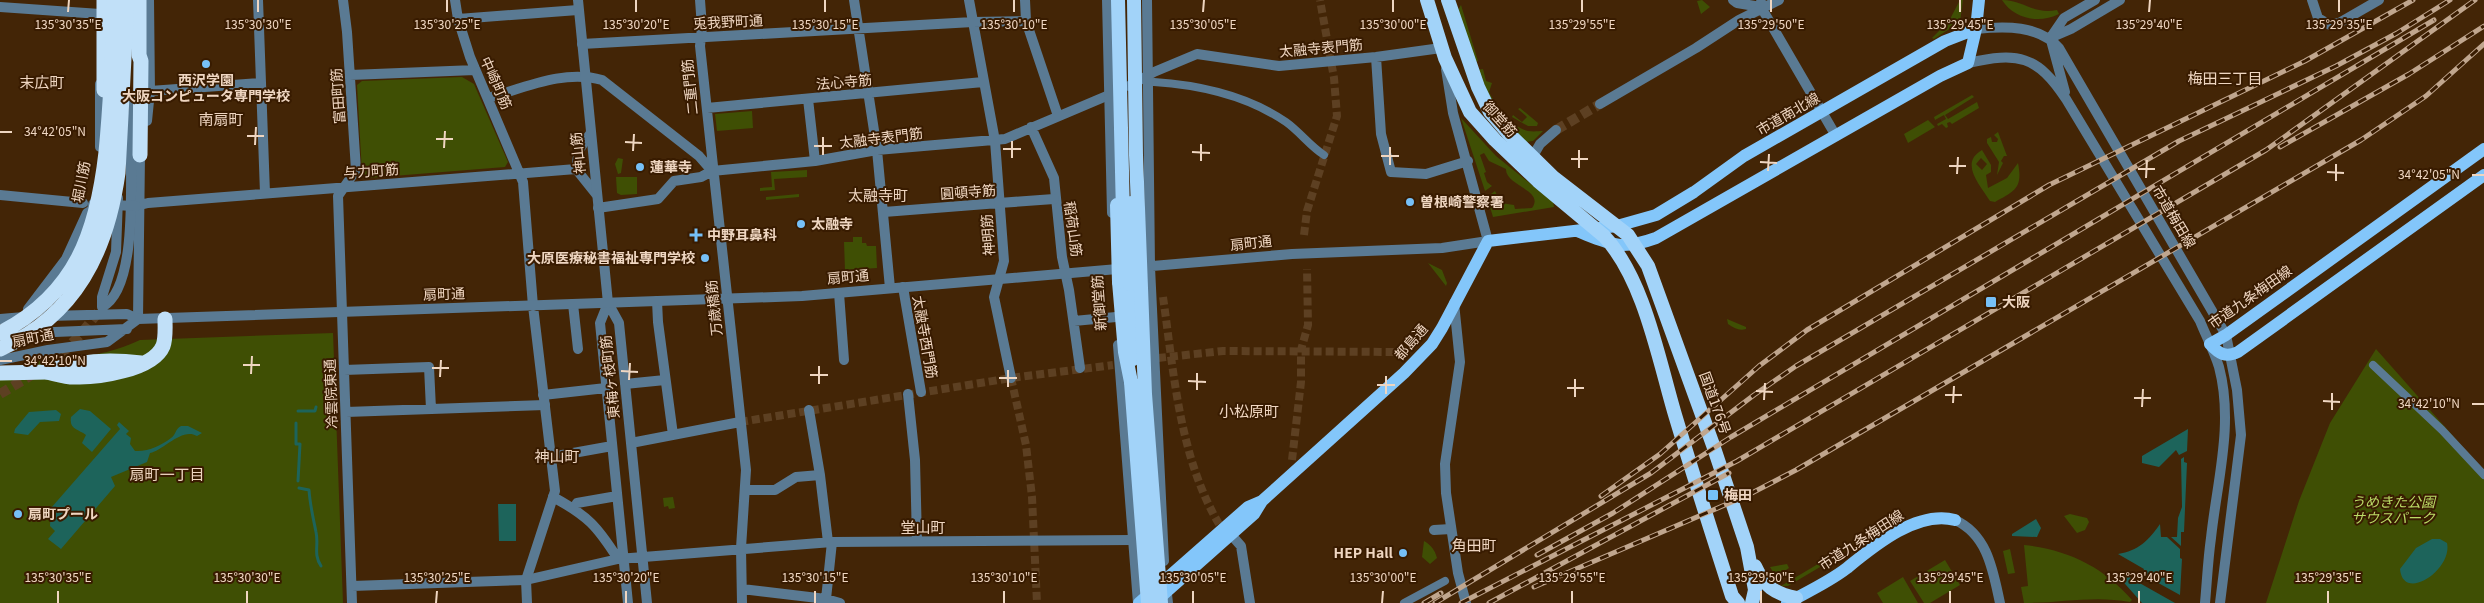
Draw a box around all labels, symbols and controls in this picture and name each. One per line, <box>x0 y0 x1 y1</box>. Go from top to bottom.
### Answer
street label: 兎我野町通 <box>692 9 763 33</box>
text: 135°30'35"E <box>34 15 102 32</box>
text: 135°30'30"E <box>224 15 292 32</box>
text: 135°30'25"E <box>413 15 481 32</box>
text: 135°30'20"E <box>602 15 670 32</box>
text: 135°30'15"E <box>791 15 859 32</box>
text: 135°30'10"E <box>980 15 1048 32</box>
text: 135°30'05"E <box>1169 15 1237 32</box>
text: 135°30'00"E <box>1359 15 1427 32</box>
text: 135°29'55"E <box>1548 15 1616 32</box>
text: 135°29'50"E <box>1737 15 1805 32</box>
text: 135°29'45"E <box>1926 15 1994 32</box>
text: 135°29'40"E <box>2115 15 2183 32</box>
text: 135°29'35"E <box>2305 15 2373 32</box>
street label: 太融寺表門筋 <box>1278 33 1364 61</box>
street label: 中崎町筋 <box>476 53 517 112</box>
marker: 西沢学園 大阪コンピュータ専門学校 <box>200 58 212 70</box>
street label: 二重門筋 <box>676 58 702 116</box>
street label: 富田町筋 <box>325 67 349 125</box>
district label: 梅田三丁目 <box>2187 67 2263 88</box>
place label: 西沢学園 大阪コンピュータ専門学校 <box>122 69 290 105</box>
street label: 法心寺筋 <box>815 69 873 93</box>
district label: 末広町 <box>19 71 65 92</box>
street label: 市道南北線 <box>1752 87 1823 139</box>
street label: 御堂筋 <box>1479 96 1522 141</box>
district label: 南扇町 <box>198 108 244 129</box>
text: 34°42'05"N <box>24 122 86 139</box>
street label: 太融寺表門筋 <box>838 122 924 152</box>
street label: 神山筋 <box>565 131 589 175</box>
place label: 蓮華寺 <box>650 156 692 176</box>
street label: 与力町筋 <box>342 158 400 182</box>
street label: 堀川筋 <box>66 159 94 204</box>
marker: 蓮華寺 <box>634 161 646 173</box>
text: 34°42'05"N <box>2398 165 2460 182</box>
street label: 圓頓寺筋 <box>939 179 997 203</box>
street label: 市道梅田線 <box>2148 181 2201 252</box>
district label: 太融寺町 <box>848 184 908 205</box>
place label: 曽根崎警察署 <box>1420 191 1504 211</box>
marker: 曽根崎警察署 <box>1404 196 1416 208</box>
street label: 稲荷山筋 <box>1060 200 1088 258</box>
place label: 太融寺 <box>811 213 853 233</box>
street label: 神明筋 <box>976 213 998 257</box>
marker: 太融寺 <box>795 218 807 230</box>
place label: 中野耳鼻科 <box>707 224 777 244</box>
marker: 中野耳鼻科 <box>689 228 703 242</box>
street label: 扇町通 <box>1229 230 1273 254</box>
place label: 大原医療秘書福祉専門学校 <box>527 247 695 267</box>
marker: 大原医療秘書福祉専門学校 <box>699 252 711 264</box>
street label: 市道九条梅田線 <box>2204 260 2295 332</box>
street label: 扇町通 <box>826 264 870 288</box>
street label: 新御堂筋 <box>1086 274 1110 332</box>
street label: 万歳橋筋 <box>700 279 726 337</box>
street label: 扇町通 <box>423 282 465 304</box>
place label: 大阪 <box>2002 291 2030 311</box>
street label: 太融寺西門筋 <box>909 294 943 380</box>
marker: 大阪 <box>1984 295 1998 309</box>
street label: 都島通 <box>1389 319 1432 364</box>
street label: 扇町通 <box>10 323 55 351</box>
street label: 東梅ヶ枝町筋 <box>595 334 623 420</box>
text: 34°42'10"N <box>24 351 86 368</box>
street label: 冷雲院東通 <box>319 359 341 429</box>
street label: 国道176号 <box>1695 369 1737 437</box>
text: 34°42'10"N <box>2398 394 2460 411</box>
district label: 小松原町 <box>1219 400 1279 421</box>
district label: 神山町 <box>534 445 580 466</box>
district label: 扇町一丁目 <box>129 463 205 484</box>
place label: 梅田 <box>1724 484 1752 504</box>
marker: 梅田 <box>1706 488 1720 502</box>
park label: うめきた公園 サウスパーク <box>2351 491 2437 527</box>
place label: 扇町プール <box>28 503 98 523</box>
street label: 市道九条梅田線 <box>1814 504 1907 574</box>
marker: 扇町プール <box>12 508 24 520</box>
district label: 堂山町 <box>900 516 946 537</box>
district label: 角田町 <box>1451 534 1497 555</box>
place label: HEP Hall <box>1334 542 1394 562</box>
marker: HEP Hall <box>1397 547 1409 559</box>
text: 135°30'35"E <box>24 568 92 585</box>
text: 135°30'30"E <box>213 568 281 585</box>
text: 135°30'25"E <box>403 568 471 585</box>
text: 135°30'20"E <box>592 568 660 585</box>
text: 135°30'15"E <box>781 568 849 585</box>
text: 135°30'10"E <box>970 568 1038 585</box>
text: 135°30'05"E <box>1159 568 1227 585</box>
text: 135°30'00"E <box>1349 568 1417 585</box>
text: 135°29'55"E <box>1538 568 1606 585</box>
text: 135°29'50"E <box>1727 568 1795 585</box>
text: 135°29'45"E <box>1916 568 1984 585</box>
text: 135°29'40"E <box>2105 568 2173 585</box>
text: 135°29'35"E <box>2294 568 2362 585</box>

